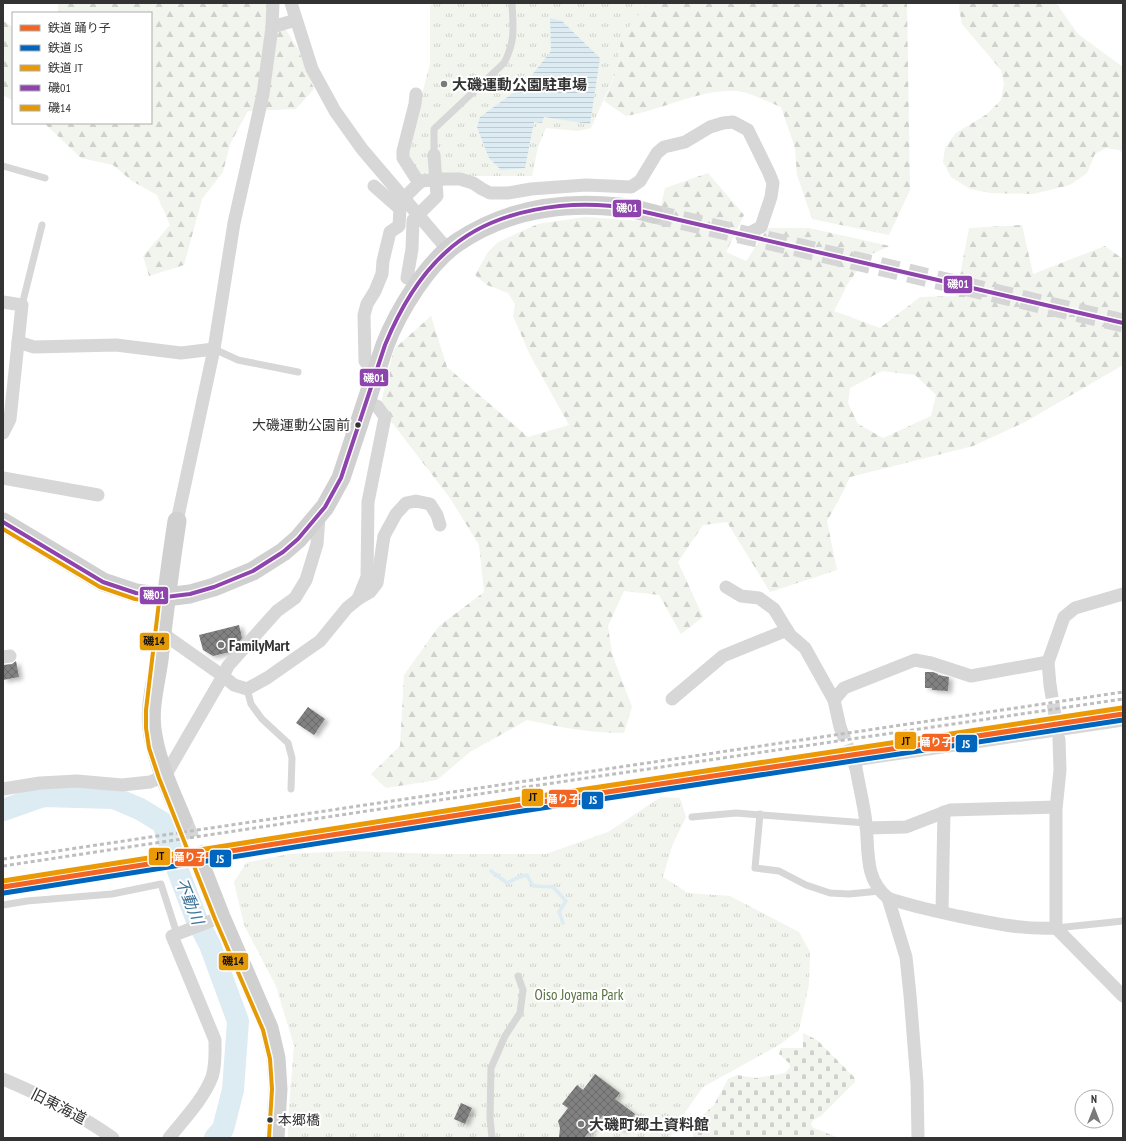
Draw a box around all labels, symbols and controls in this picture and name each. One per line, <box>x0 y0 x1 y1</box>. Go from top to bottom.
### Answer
legend <box>12 12 152 124</box>
text: 鉄道 踊り子 <box>48 20 111 35</box>
text: 鉄道 JS <box>48 40 83 55</box>
text: 鉄道 JT <box>48 60 83 75</box>
place label: 大磯運動公園駐車場 <box>452 75 587 94</box>
marker: 大磯運動公園駐車場 <box>439 79 449 89</box>
text: 磯01 <box>48 80 71 95</box>
text: 磯14 <box>48 100 71 115</box>
line badge: 磯01 <box>612 199 642 218</box>
text: 磯01 <box>616 201 638 215</box>
line badge: 磯01 <box>943 275 973 294</box>
text: 磯01 <box>947 277 969 291</box>
line badge: 磯01 <box>359 368 389 387</box>
text: 磯01 <box>363 371 385 385</box>
place label: 大磯運動公園前 <box>252 416 350 434</box>
marker: 大磯運動公園前 <box>353 420 363 430</box>
line badge: 磯01 <box>139 586 169 605</box>
text: 磯01 <box>143 588 165 602</box>
line badge: 磯14 <box>139 632 170 651</box>
text: 磯14 <box>143 634 165 648</box>
place label: FamilyMart <box>229 636 290 655</box>
marker: FamilyMart <box>216 640 226 650</box>
line badge: JT <box>894 731 917 750</box>
line badge: 踊り子 <box>921 733 951 752</box>
text: JT <box>901 734 911 748</box>
line badge: JS <box>955 734 978 753</box>
text: 踊り子 <box>920 735 953 749</box>
text: JS <box>961 737 970 751</box>
line badge: JT <box>521 788 544 807</box>
line badge: 踊り子 <box>548 789 578 808</box>
text: JT <box>528 790 538 804</box>
line badge: JS <box>581 791 604 810</box>
text: 踊り子 <box>547 792 580 806</box>
text: JS <box>588 793 597 807</box>
line badge: JT <box>148 847 171 866</box>
line badge: 踊り子 <box>174 848 205 867</box>
text: JT <box>155 849 165 863</box>
line badge: JS <box>209 849 232 868</box>
text: 踊り子 <box>174 850 207 864</box>
text: JS <box>215 852 224 866</box>
water label: 不動川 <box>172 875 209 929</box>
line badge: 磯14 <box>218 952 249 971</box>
text: 磯14 <box>222 954 244 968</box>
park label: Oiso Joyama Park <box>534 985 624 1004</box>
street label: 旧東海道 <box>28 1084 90 1128</box>
north arrow <box>1074 1089 1114 1129</box>
text: N <box>1091 1092 1097 1106</box>
place label: 本郷橋 <box>278 1111 320 1129</box>
marker: 本郷橋 <box>265 1115 275 1125</box>
place label: 大磯町郷土資料館 <box>589 1115 709 1134</box>
marker: 大磯町郷土資料館 <box>576 1119 586 1129</box>

